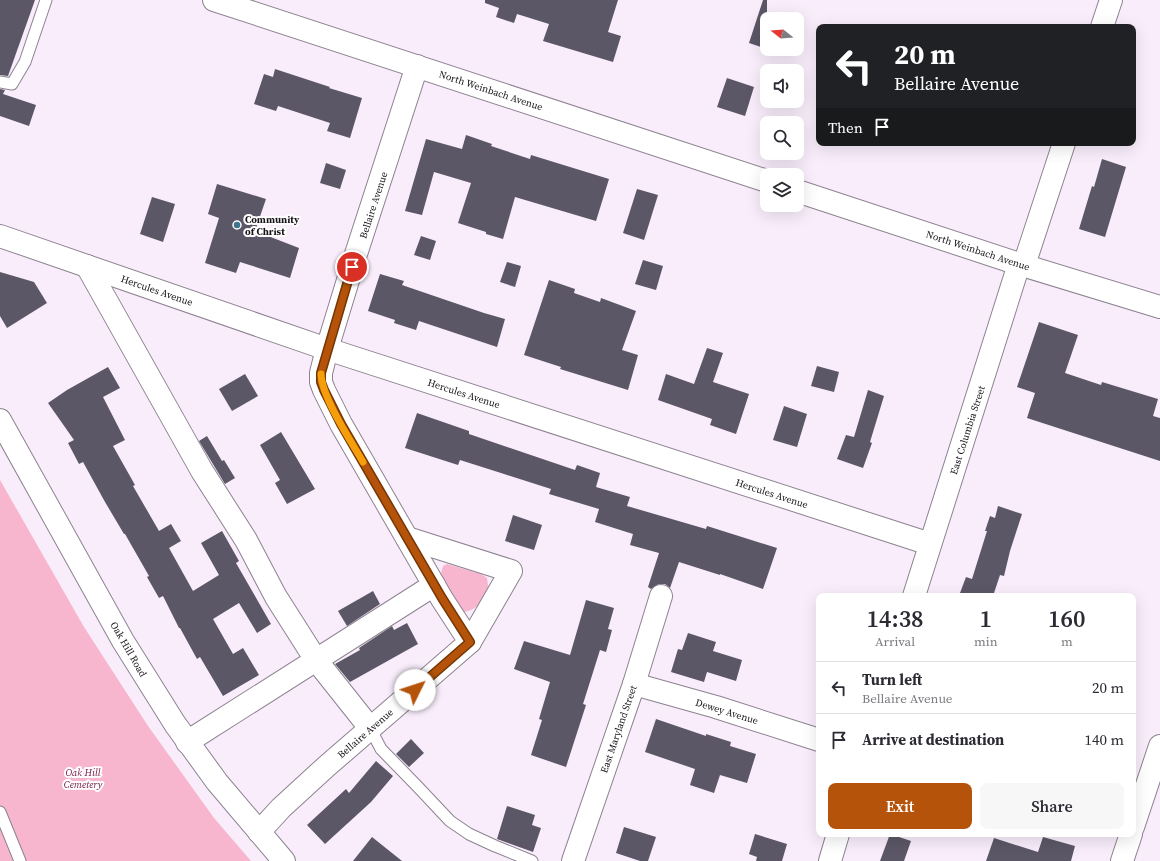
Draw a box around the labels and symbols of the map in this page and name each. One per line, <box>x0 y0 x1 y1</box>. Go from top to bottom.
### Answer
north arrow <box>760 12 804 56</box>
street label: North Weinbach Avenue <box>437 68 544 113</box>
street label: Bellaire Avenue <box>357 170 390 240</box>
place label: Community of Christ <box>245 213 300 238</box>
marker: Community of Christ <box>232 220 242 230</box>
street label: North Weinbach Avenue <box>924 228 1031 273</box>
pin <box>335 250 369 284</box>
street label: Hercules Avenue <box>119 272 195 309</box>
street label: Hercules Avenue <box>426 376 502 411</box>
street label: East Columbia Street <box>947 383 988 476</box>
street label: Hercules Avenue <box>734 476 810 511</box>
street label: Oak Hill Road <box>107 619 150 680</box>
position arrow <box>394 669 436 711</box>
street label: East Maryland Street <box>597 683 640 775</box>
street label: Dewey Avenue <box>694 696 760 727</box>
street label: Bellaire Avenue <box>335 706 396 761</box>
park label: Oak Hill Cemetery <box>64 766 102 791</box>

